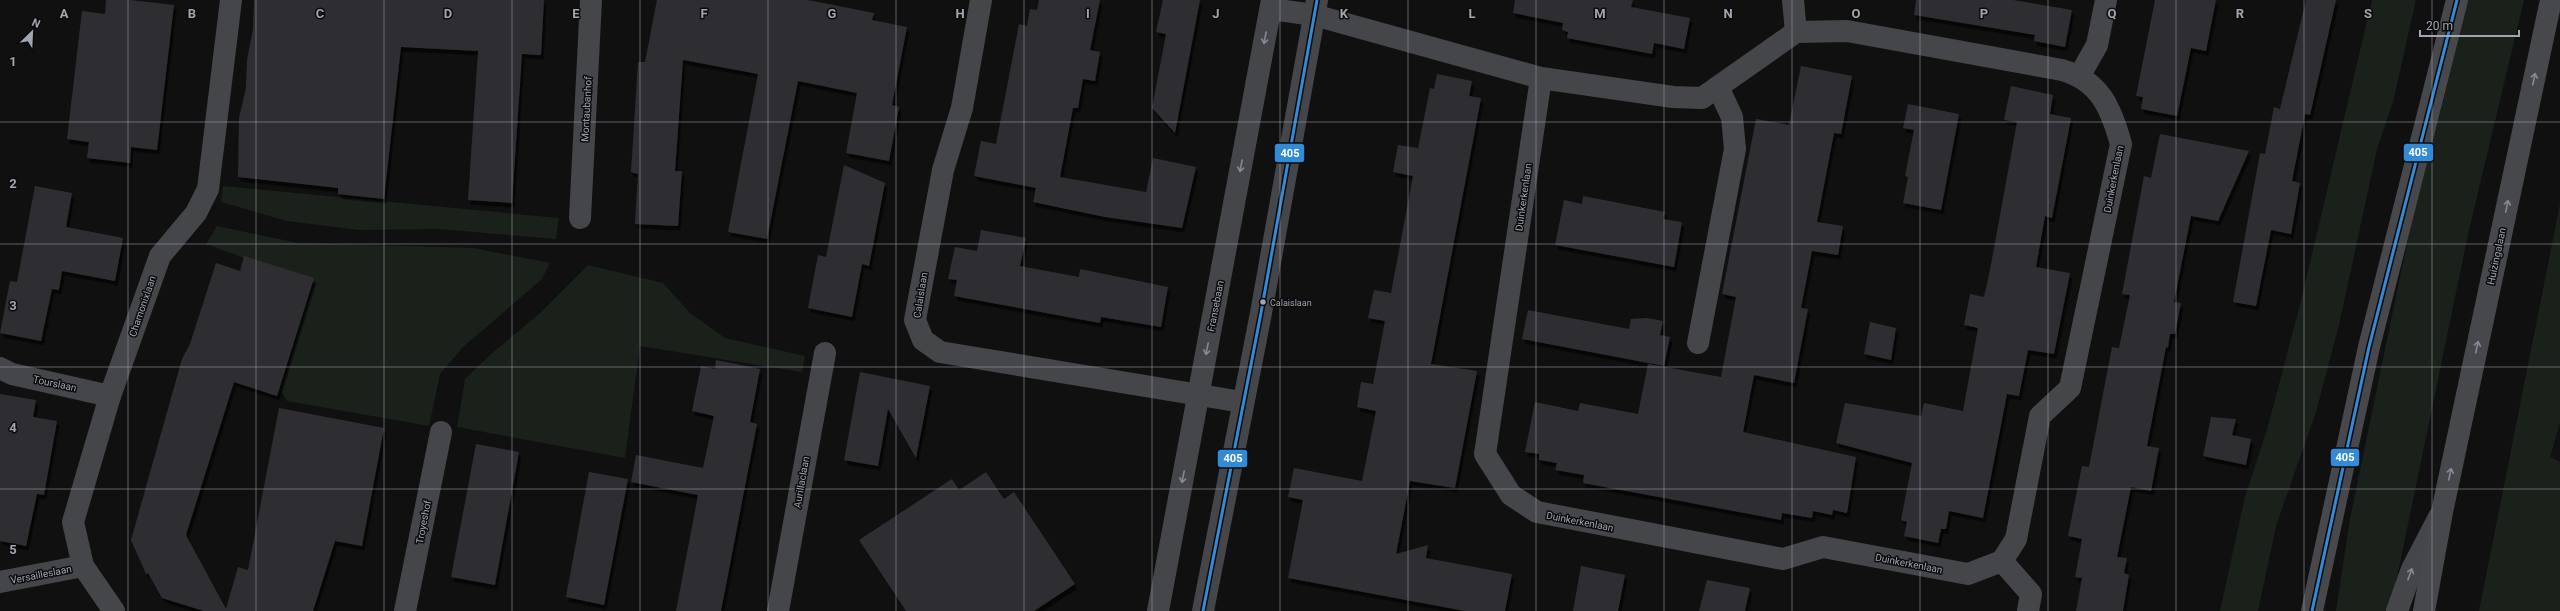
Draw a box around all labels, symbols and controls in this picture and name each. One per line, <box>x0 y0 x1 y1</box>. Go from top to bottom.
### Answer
text: A <box>60 6 69 21</box>
text: B <box>188 6 196 21</box>
text: C <box>316 6 325 21</box>
text: D <box>444 6 452 21</box>
text: E <box>572 6 580 21</box>
text: F <box>700 6 708 21</box>
text: G <box>828 6 837 21</box>
text: H <box>955 6 965 21</box>
text: I <box>1086 6 1090 21</box>
text: J <box>1212 6 1220 21</box>
text: K <box>1340 6 1349 21</box>
text: L <box>1468 6 1476 21</box>
text: M <box>1594 6 1606 21</box>
text: N <box>1723 6 1733 21</box>
text: O <box>1852 6 1861 21</box>
text: P <box>1980 6 1988 21</box>
text: Q <box>2108 6 2117 21</box>
text: R <box>2236 6 2245 21</box>
text: S <box>2364 6 2372 21</box>
north arrow <box>12 12 52 52</box>
scale bar <box>2420 12 2519 38</box>
text: N <box>30 16 42 31</box>
text: 20 m <box>2426 19 2453 33</box>
one-way arrow <box>1261 31 1269 44</box>
text: 1 <box>9 54 17 69</box>
one-way arrow <box>2530 73 2538 86</box>
street label: Montaubanhof <box>579 76 594 142</box>
line badge: 405 <box>1274 143 1305 163</box>
line badge: 405 <box>2403 143 2434 162</box>
street label: Duinkerkenlaan <box>2102 145 2125 214</box>
text: 405 <box>2409 146 2427 159</box>
text: 405 <box>1281 147 1299 160</box>
one-way arrow <box>1237 159 1245 172</box>
street label: Duinkerkenlaan <box>1513 162 1534 232</box>
text: 2 <box>9 176 17 191</box>
one-way arrow <box>2503 200 2511 213</box>
street label: Huizingalaan <box>2485 227 2508 286</box>
street label: Calaislaan <box>911 271 930 319</box>
street label: Chamonixlaan <box>127 274 158 338</box>
street label: Fransebaan <box>1205 280 1226 333</box>
marker: Calaislaan <box>1258 297 1268 307</box>
text: 3 <box>9 298 17 313</box>
place label: Calaislaan <box>1270 298 1312 308</box>
one-way arrow <box>2473 341 2481 354</box>
one-way arrow <box>1203 342 1211 355</box>
street label: Tourslaan <box>32 374 78 393</box>
text: 4 <box>9 420 17 435</box>
line badge: 405 <box>2330 448 2360 467</box>
line badge: 405 <box>1217 449 1248 468</box>
text: 405 <box>2336 451 2354 464</box>
text: 405 <box>1224 452 1242 465</box>
street label: Aurillaclaan <box>792 455 811 509</box>
one-way arrow <box>2446 468 2454 481</box>
one-way arrow <box>1179 470 1187 483</box>
street label: Troyeshof <box>414 499 433 545</box>
street label: Duinkerkenlaan <box>1545 510 1614 533</box>
text: 5 <box>9 542 17 557</box>
street label: Duinkerkenlaan <box>1874 552 1943 575</box>
street label: Versailleslaan <box>10 563 73 586</box>
one-way arrow <box>2407 569 2415 581</box>

